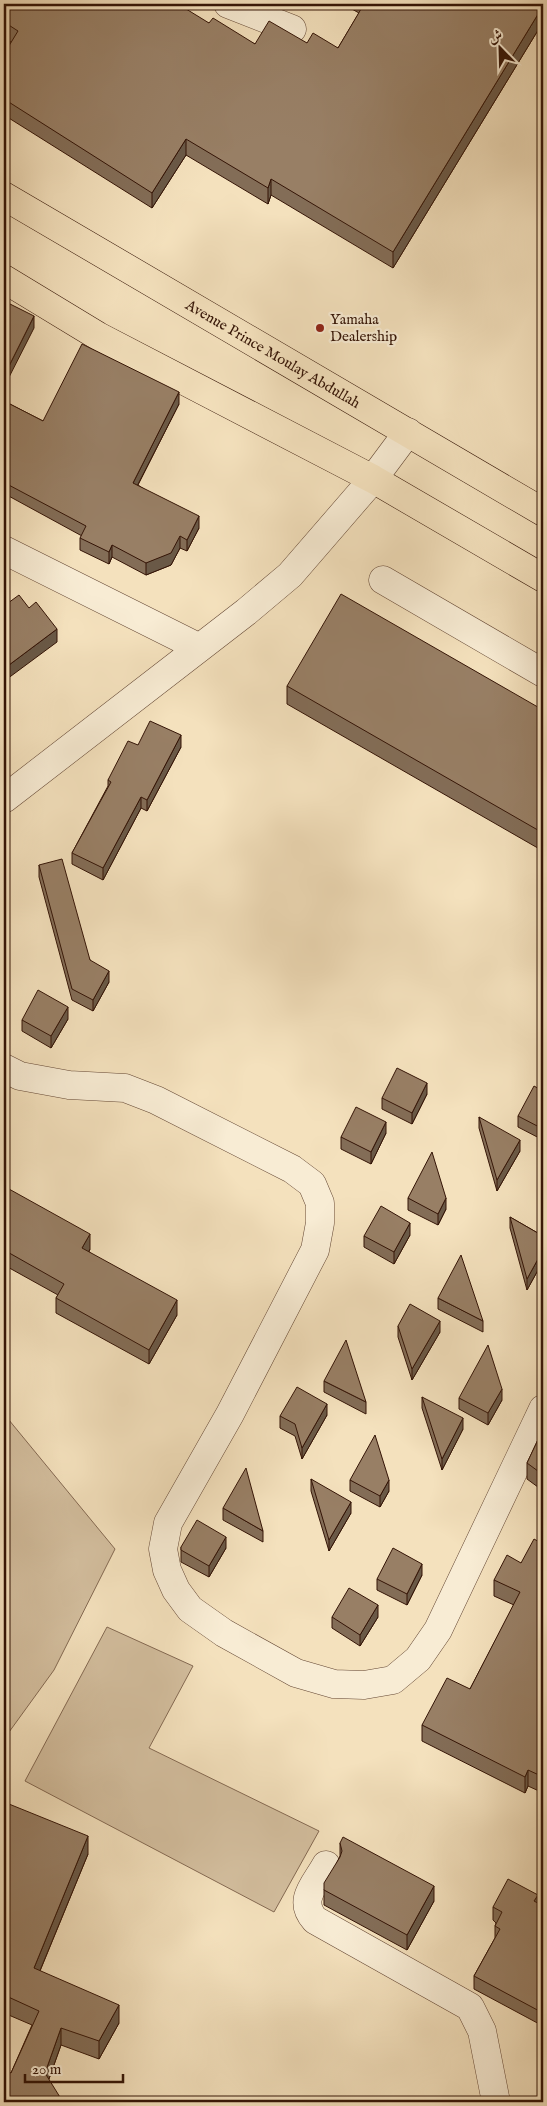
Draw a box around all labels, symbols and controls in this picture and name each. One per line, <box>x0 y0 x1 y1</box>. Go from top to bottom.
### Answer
north arrow <box>474 22 524 72</box>
text: ش <box>485 26 505 48</box>
street label: Avenue Prince Moulay Abdullah <box>181 295 364 412</box>
place label: Yamaha Dealership <box>330 310 397 346</box>
marker: Yamaha Dealership <box>314 322 326 334</box>
scale bar <box>25 2051 122 2083</box>
text: 20 m <box>32 2060 62 2079</box>

